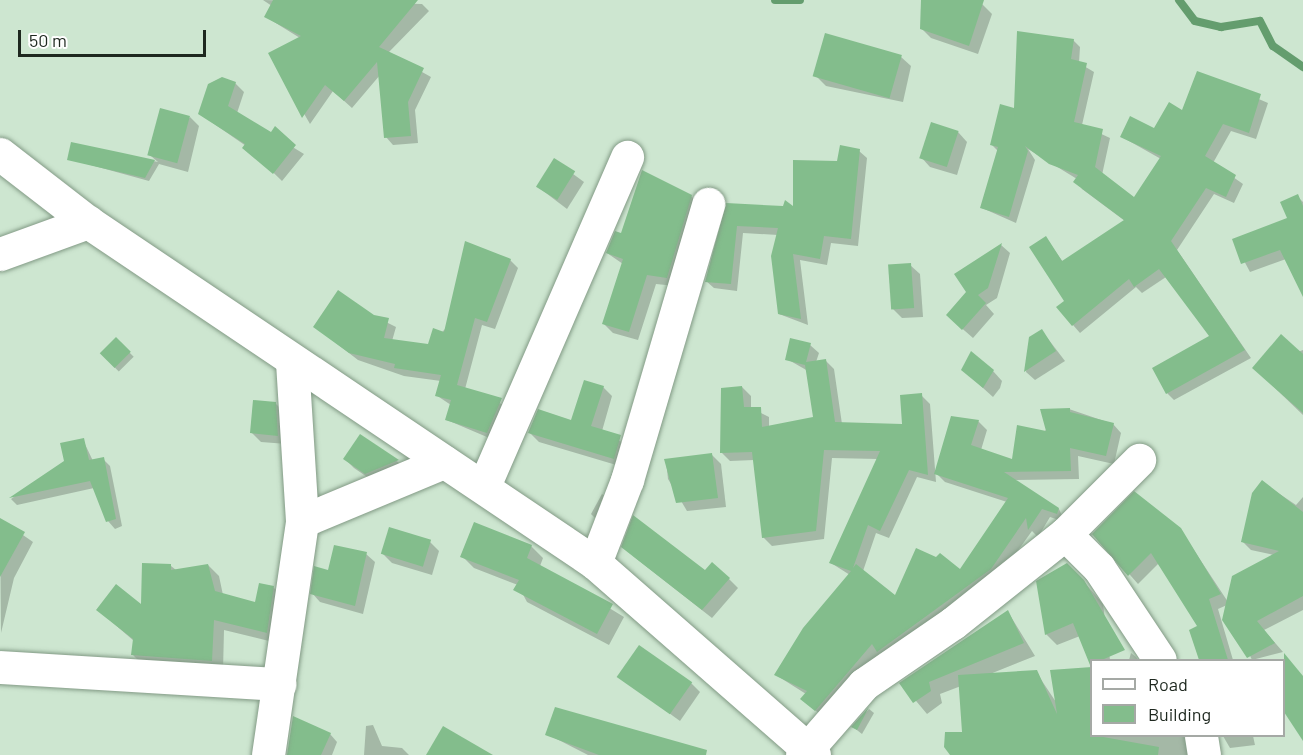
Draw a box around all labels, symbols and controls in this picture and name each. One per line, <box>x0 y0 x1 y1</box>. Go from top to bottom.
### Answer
scale bar <box>21 18 208 56</box>
text: 50 m <box>29 29 67 51</box>
legend <box>1090 659 1285 737</box>
text: Road <box>1148 673 1188 695</box>
text: Building <box>1148 703 1211 725</box>

